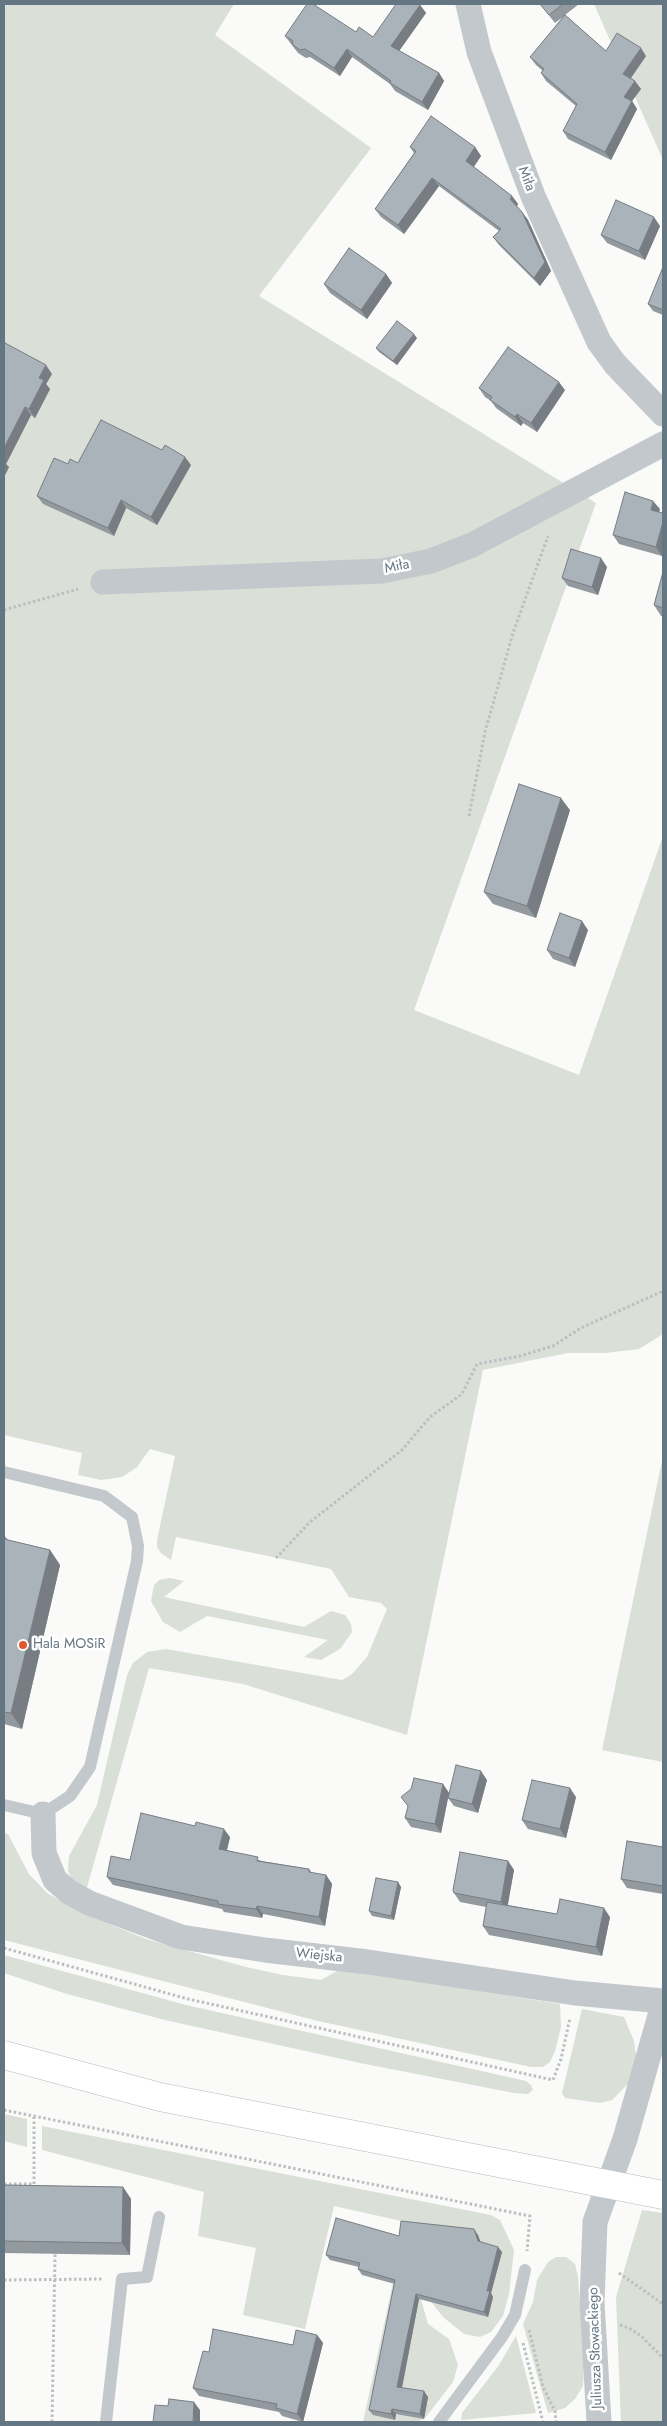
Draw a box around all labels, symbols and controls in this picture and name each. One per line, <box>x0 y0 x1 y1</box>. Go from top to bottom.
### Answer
street label: Miła <box>514 164 538 194</box>
street label: Miła <box>383 556 411 578</box>
place label: Hala MOSiR <box>33 1637 105 1653</box>
marker: Hala MOSiR <box>17 1639 29 1651</box>
street label: Wiejska <box>295 1945 343 1967</box>
street label: Juliusza Słowackiego <box>585 2287 607 2409</box>

